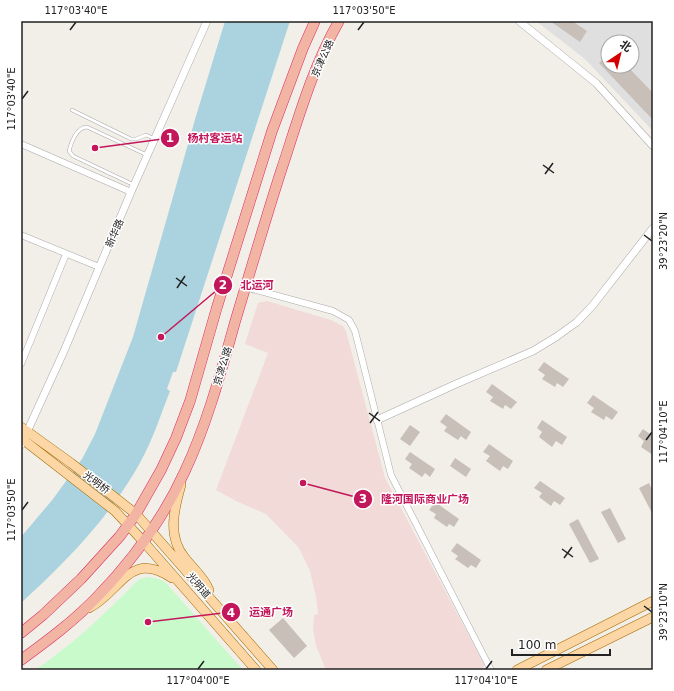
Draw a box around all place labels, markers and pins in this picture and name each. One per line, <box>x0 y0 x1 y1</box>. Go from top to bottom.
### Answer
callout: 杨村客运站 <box>160 126 251 149</box>
callout: 北运河 <box>213 273 282 296</box>
callout: 隆河国际商业广场 <box>353 488 477 511</box>
callout: 运通广场 <box>221 601 301 624</box>

